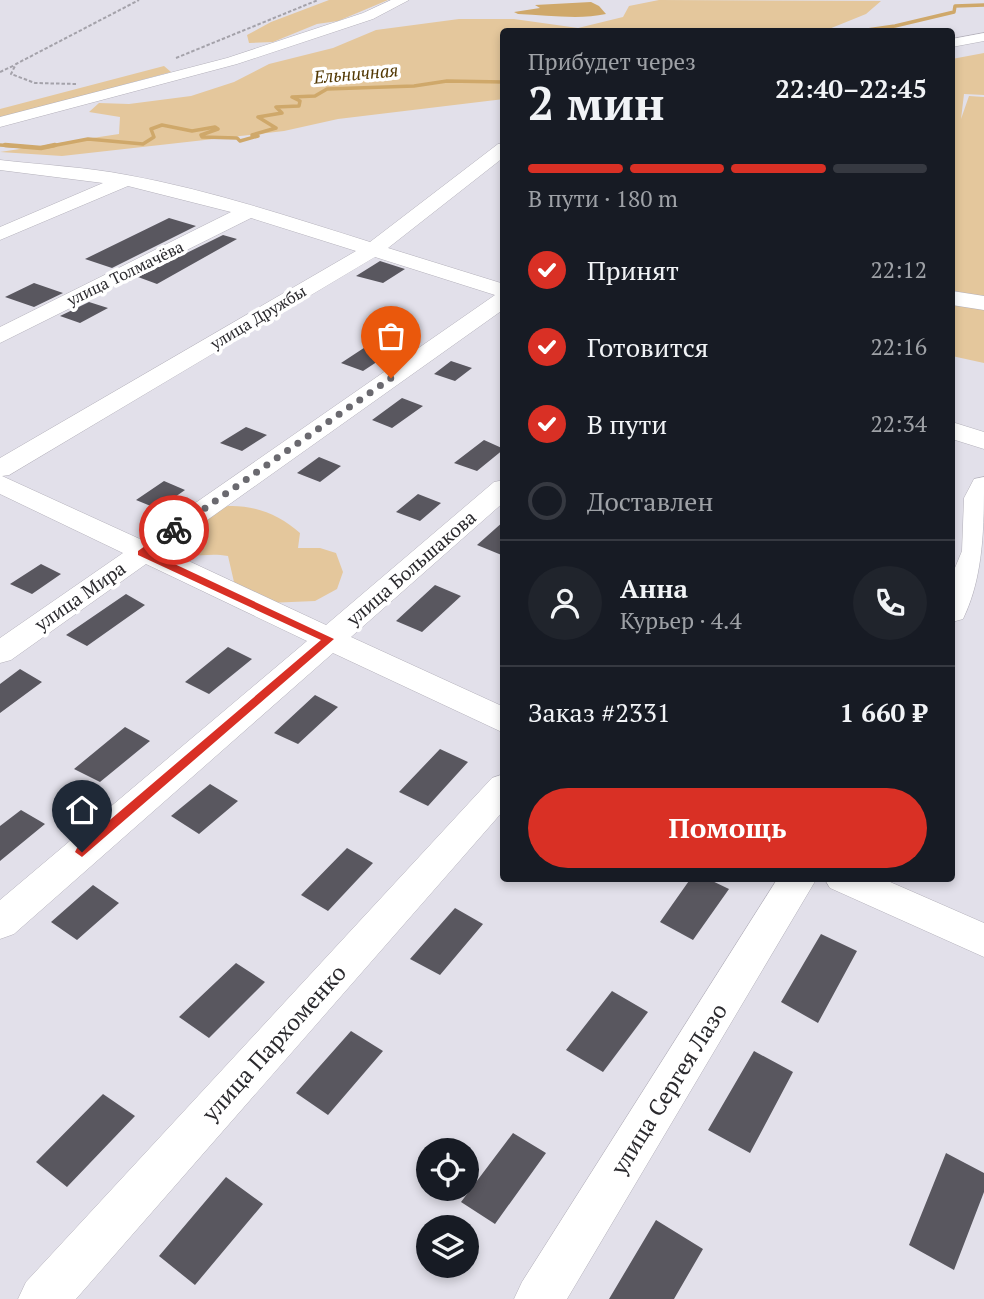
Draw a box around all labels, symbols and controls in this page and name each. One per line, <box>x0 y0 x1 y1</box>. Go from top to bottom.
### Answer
text: Прибудет через <box>528 46 696 77</box>
water label: Ельничная <box>312 57 399 89</box>
text: 22:40–22:45 <box>775 71 927 105</box>
text: 2 мин <box>528 72 665 133</box>
text: В пути · 180 m <box>528 183 678 214</box>
street label: улица Толмачёва <box>62 235 187 311</box>
icon: check <box>528 251 566 289</box>
text: Принят <box>587 253 679 287</box>
text: 22:12 <box>870 254 927 285</box>
street label: улица Дружбы <box>205 280 310 355</box>
pin <box>361 306 421 378</box>
icon: bag <box>372 317 410 355</box>
icon: check <box>528 328 566 366</box>
text: Готовится <box>587 330 709 364</box>
text: 22:16 <box>870 331 927 362</box>
icon: check <box>528 405 566 443</box>
text: В пути <box>587 407 667 441</box>
text: 22:34 <box>870 408 927 439</box>
text: Доставлен <box>587 484 713 518</box>
courier <box>139 495 209 565</box>
street label: улица Большакова <box>340 504 481 632</box>
icon: bike <box>155 511 193 549</box>
street label: улица Мира <box>29 555 130 637</box>
button: person <box>528 566 602 640</box>
button: phone <box>853 566 927 640</box>
text: Анна <box>620 571 688 605</box>
text: Курьер · 4.4 <box>620 605 742 636</box>
text: Заказ #2331 <box>528 695 671 729</box>
text: 1 660 ₽ <box>840 695 927 729</box>
pin <box>52 780 112 852</box>
button: Помощь <box>528 788 927 868</box>
icon: home <box>63 791 101 829</box>
street label: улица Пархоменко <box>194 957 353 1129</box>
street label: улица Сергея Лазо <box>603 997 734 1181</box>
map controls <box>416 1138 479 1278</box>
button: locate <box>416 1138 479 1201</box>
button: layers <box>416 1215 479 1278</box>

